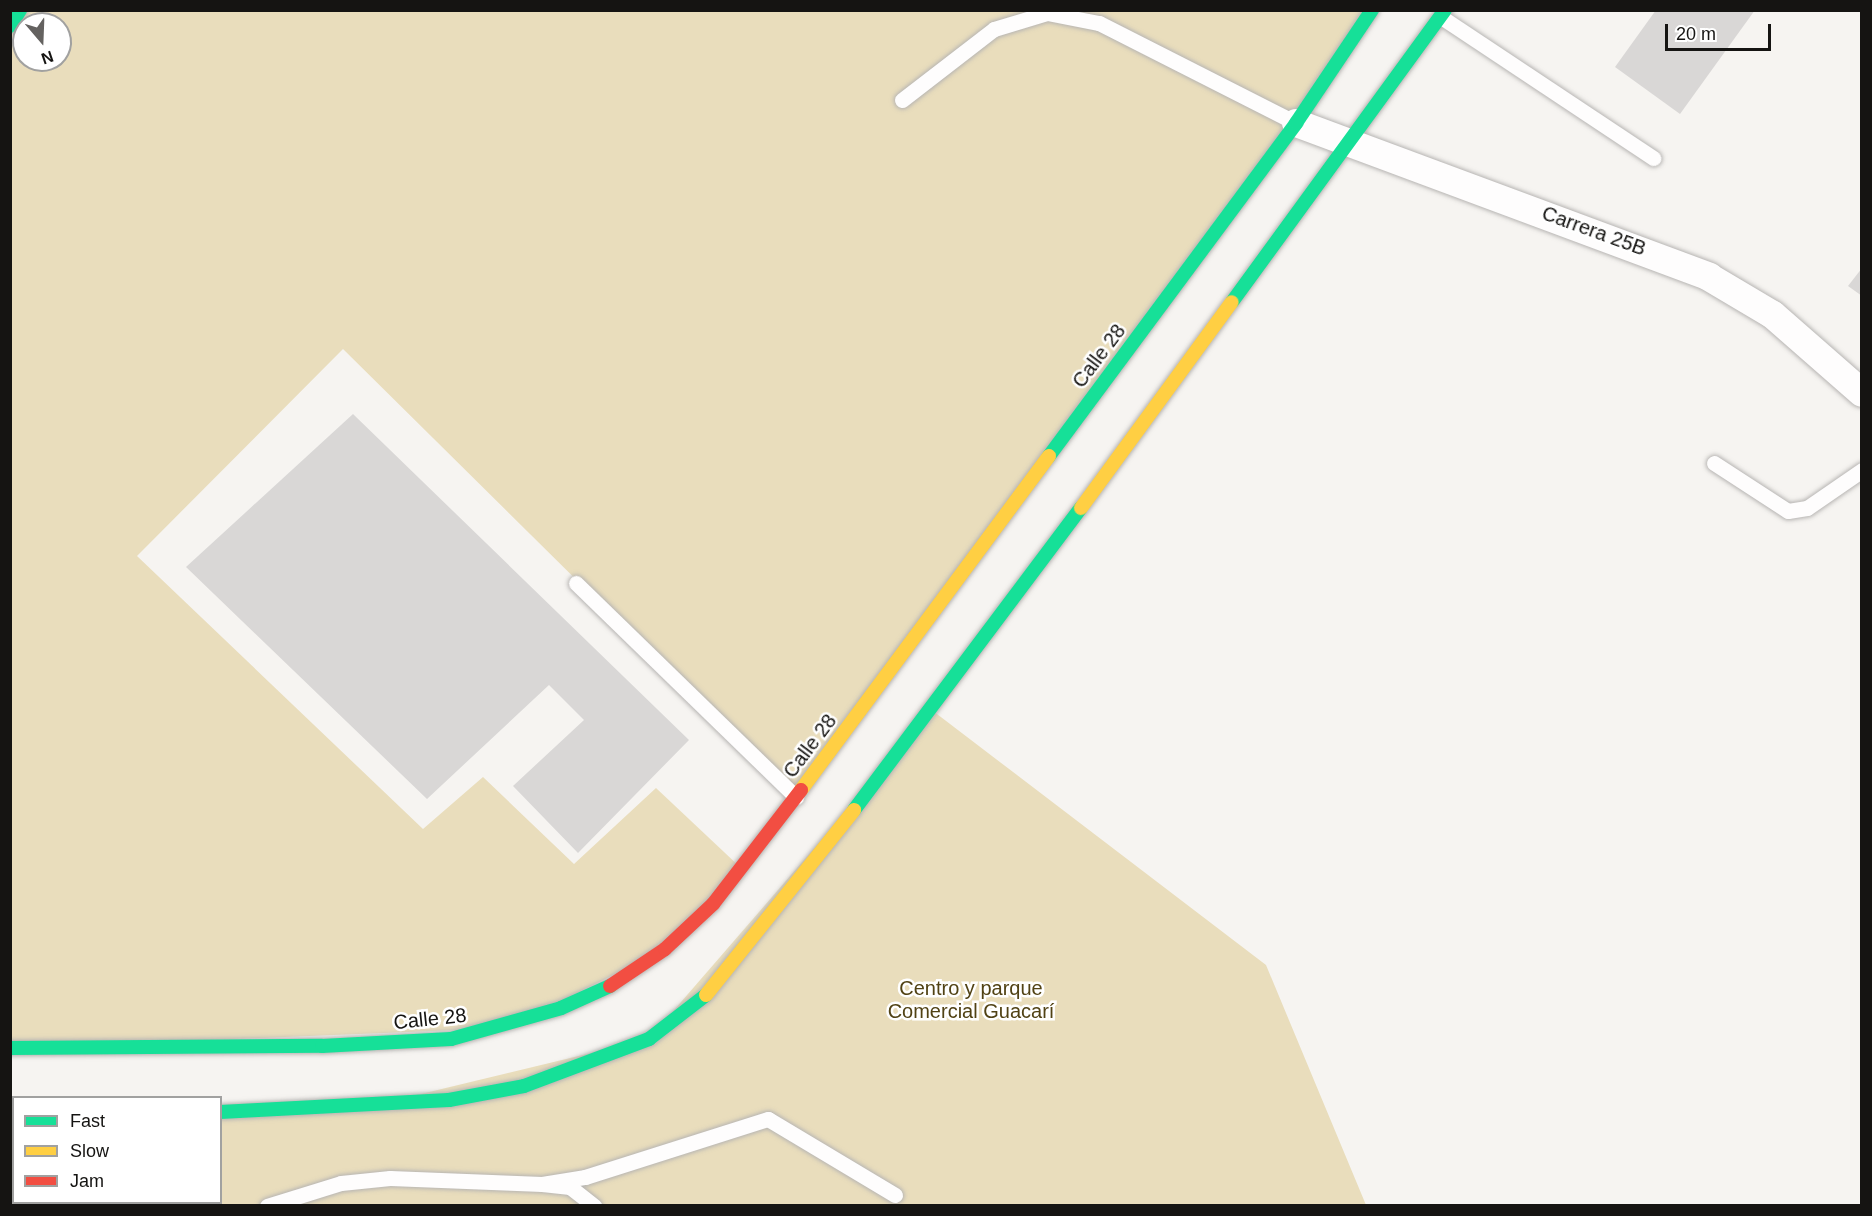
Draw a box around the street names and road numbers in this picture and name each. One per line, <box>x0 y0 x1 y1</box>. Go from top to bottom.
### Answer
street label: Carrera 25B <box>1539 201 1649 261</box>
street label: Calle 28 <box>1067 319 1131 393</box>
street label: Calle 28 <box>778 709 842 783</box>
street label: Calle 28 <box>392 1003 468 1035</box>

